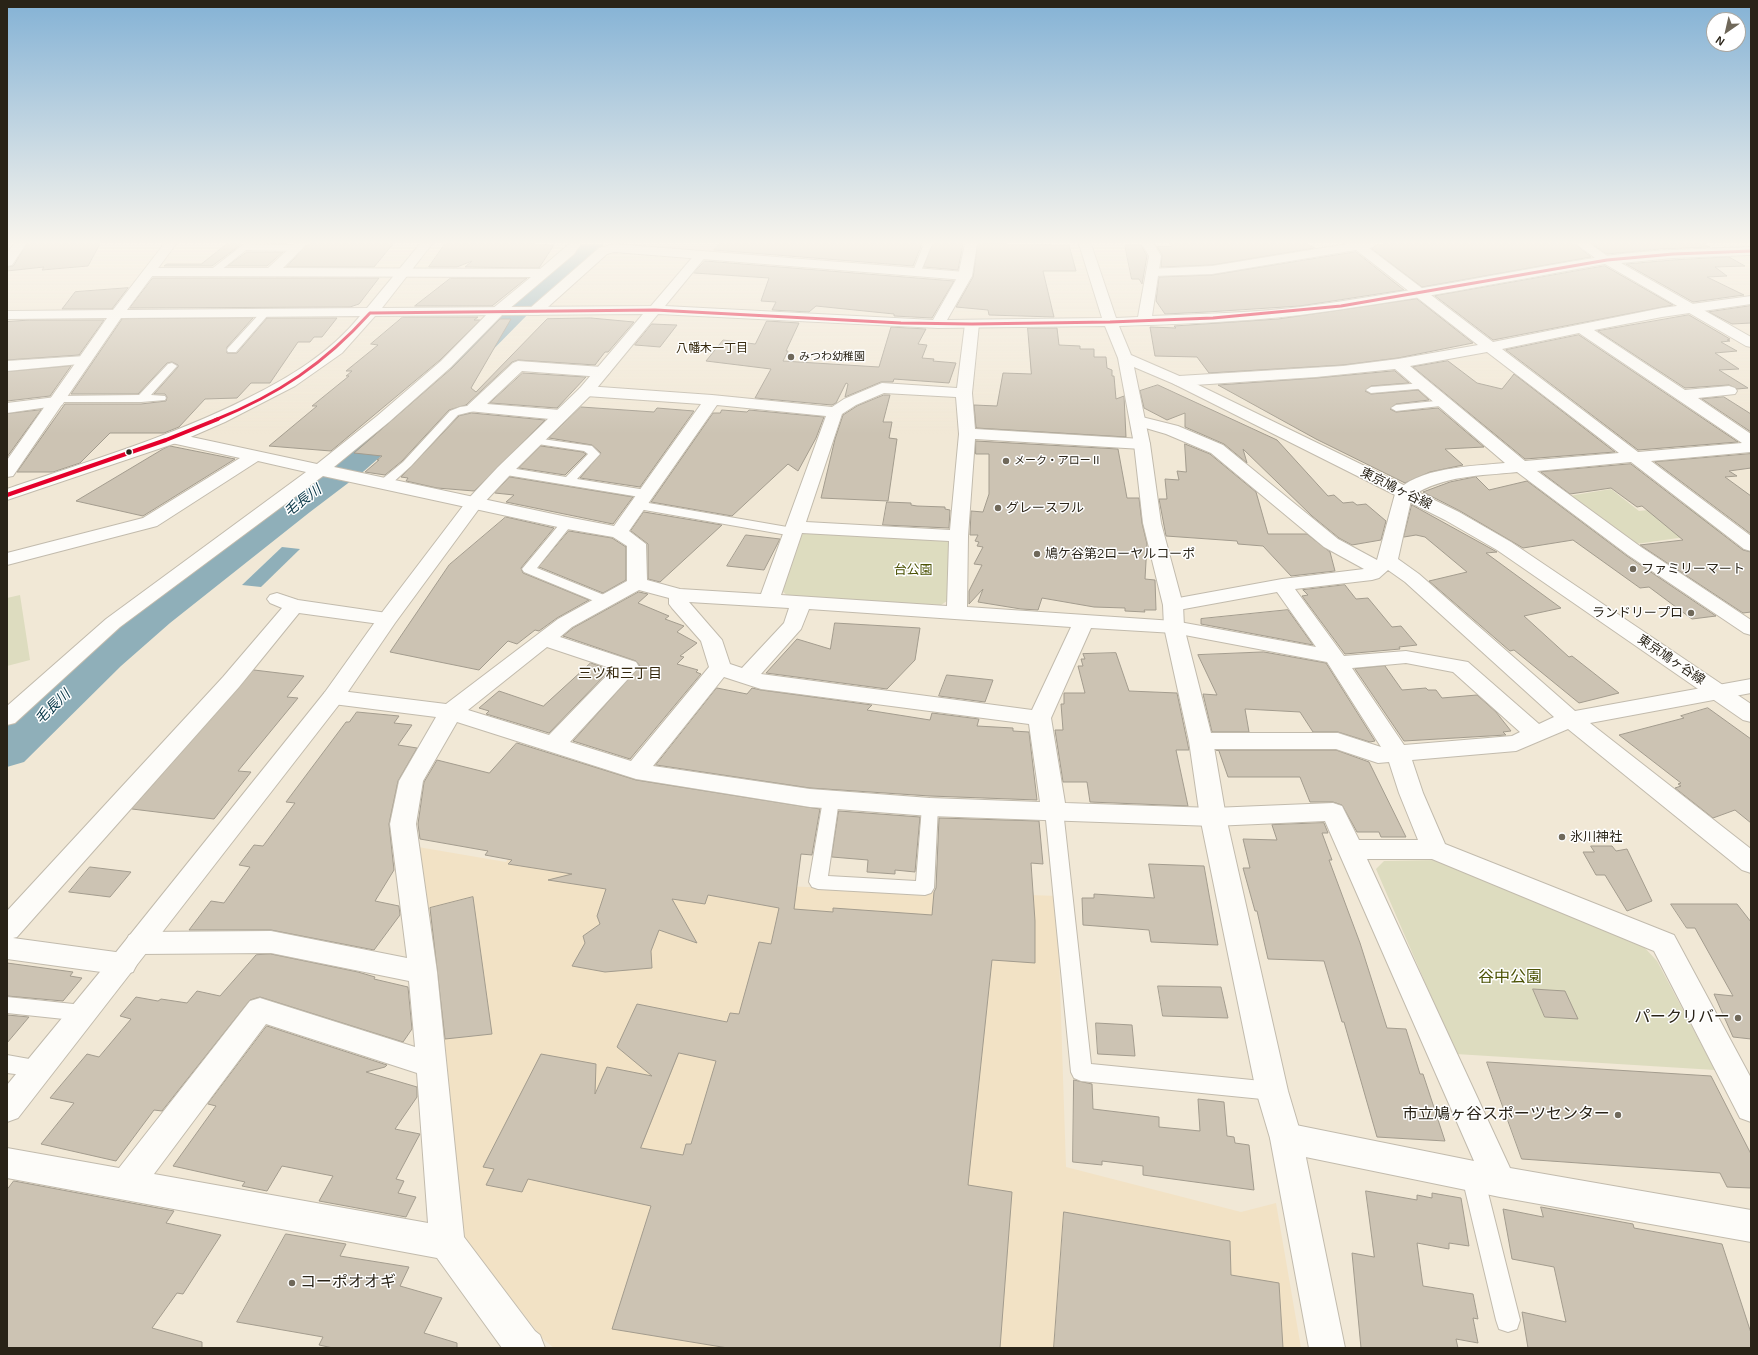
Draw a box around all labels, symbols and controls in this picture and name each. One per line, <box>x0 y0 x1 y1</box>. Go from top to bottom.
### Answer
north arrow <box>1706 12 1746 52</box>
text: N <box>1713 34 1727 48</box>
district label: 八幡木一丁目 <box>676 342 748 356</box>
place label: みつわ幼稚園 <box>799 350 865 364</box>
marker: みつわ幼稚園 <box>786 352 796 362</box>
unlabelled marker <box>124 447 134 457</box>
place label: メーク・アローⅡ <box>1014 454 1102 468</box>
marker: メーク・アローⅡ <box>1001 456 1011 466</box>
street label: 東京鳩ヶ谷線 <box>1358 465 1434 513</box>
water label: 毛長川 <box>281 482 325 520</box>
place label: グレースフル <box>1006 500 1084 516</box>
marker: グレースフル <box>993 503 1003 513</box>
place label: 鳩ケ谷第2ローヤルコーポ <box>1045 546 1195 562</box>
marker: 鳩ケ谷第2ローヤルコーポ <box>1032 549 1042 559</box>
place label: ファミリーマート <box>1641 561 1745 577</box>
park label: 台公園 <box>894 562 932 578</box>
marker: ファミリーマート <box>1628 564 1638 574</box>
place label: ランドリープロ <box>1592 605 1683 621</box>
marker: ランドリープロ <box>1686 608 1696 618</box>
street label: 東京鳩ヶ谷線 <box>1634 632 1708 688</box>
district label: 三ツ和三丁目 <box>578 666 662 682</box>
water label: 毛長川 <box>32 686 74 728</box>
place label: 氷川神社 <box>1570 829 1622 845</box>
marker: 氷川神社 <box>1557 832 1567 842</box>
park label: 谷中公園 <box>1478 968 1542 988</box>
place label: パークリバー <box>1634 1008 1730 1028</box>
marker: パークリバー <box>1733 1013 1743 1023</box>
place label: 市立鳩ヶ谷スポーツセンター <box>1402 1105 1610 1125</box>
marker: 市立鳩ヶ谷スポーツセンター <box>1613 1110 1623 1120</box>
place label: コーポオオギ <box>300 1273 396 1293</box>
marker: コーポオオギ <box>287 1278 297 1288</box>

